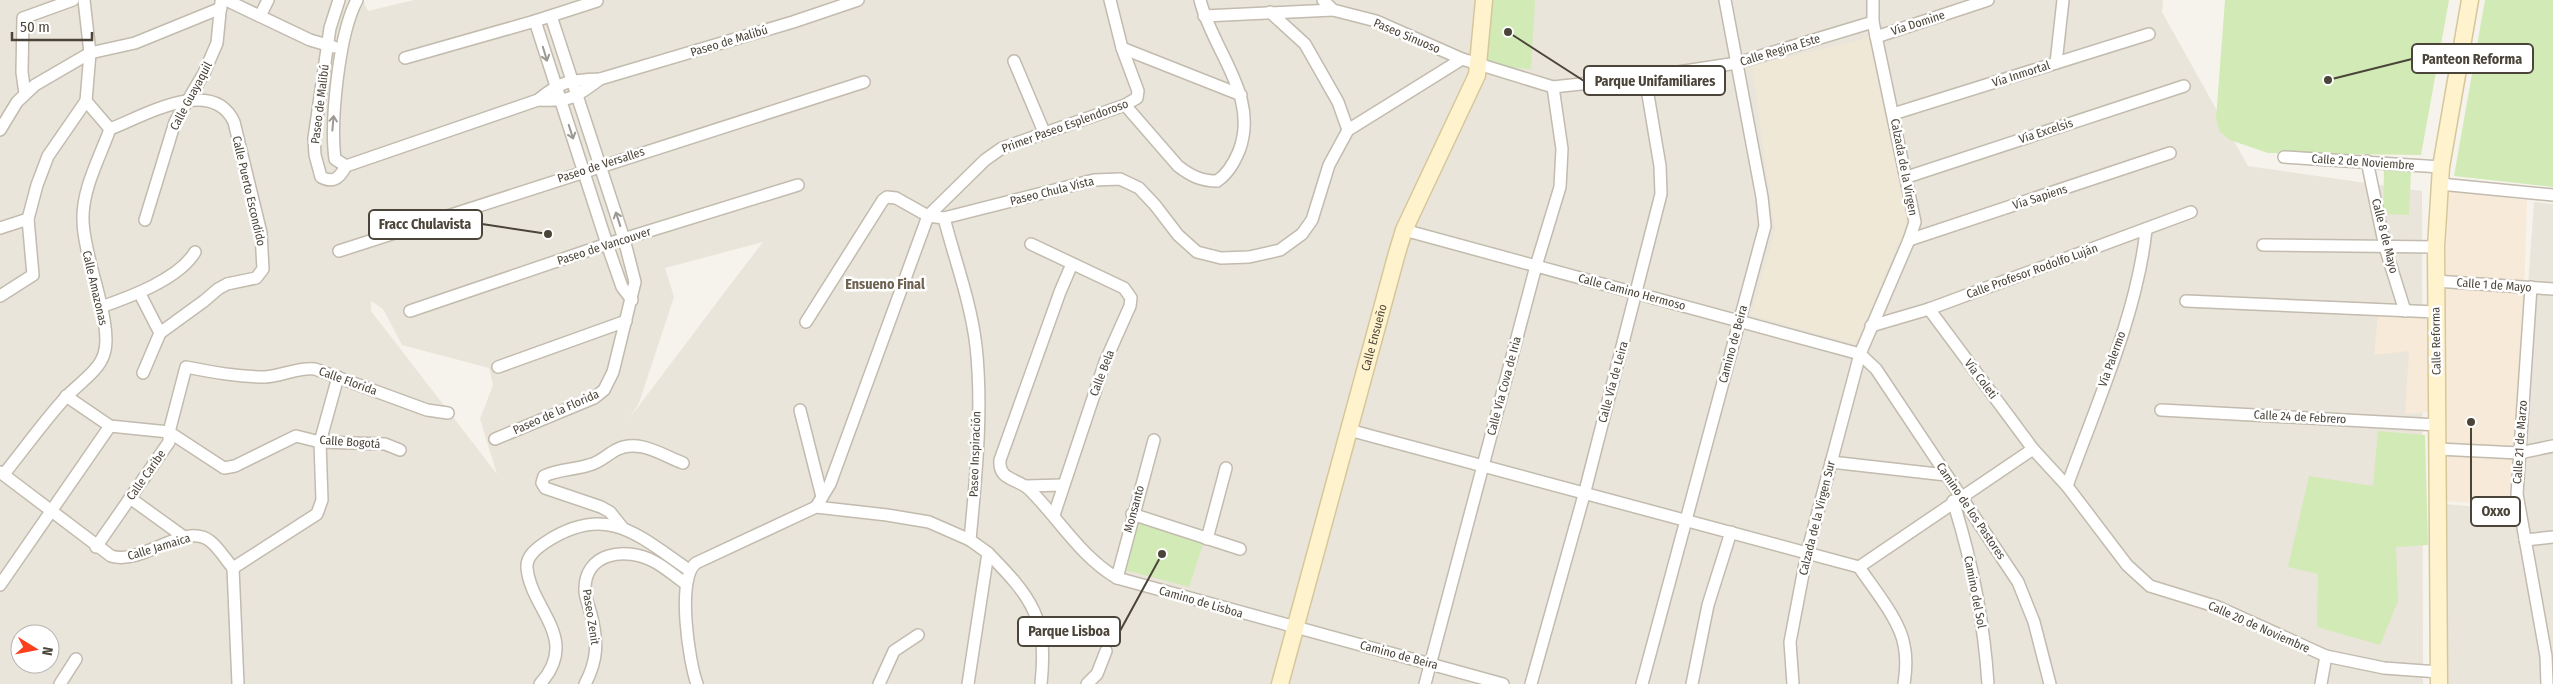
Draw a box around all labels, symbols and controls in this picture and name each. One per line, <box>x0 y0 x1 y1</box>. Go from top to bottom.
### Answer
street label: Vía Domine <box>1889 8 1947 38</box>
scale bar <box>12 10 92 42</box>
street label: Paseo Sinuoso <box>1372 16 1442 56</box>
text: 50 m <box>20 18 50 36</box>
street label: Paseo de Malibú <box>689 23 769 59</box>
street label: Calle Regina Este <box>1738 31 1822 69</box>
callout: Panteon Reforma <box>2412 44 2533 73</box>
one-way arrow <box>541 45 550 61</box>
text: Panteon Reforma <box>2422 51 2522 68</box>
street label: Vía Inmortal <box>1990 58 2052 90</box>
street label: Calle Guayaquil <box>167 59 215 133</box>
street label: Paseo de Malibú <box>308 63 332 145</box>
callout: Parque Unifamiliares <box>1584 66 1725 95</box>
text: Parque Unifamiliares <box>1595 73 1715 90</box>
street label: Primer Paseo Esplendoroso <box>1000 97 1130 155</box>
one-way arrow <box>329 116 338 132</box>
street label: Vía Excelsis <box>2017 116 2075 146</box>
street label: Calzada de la Virgen <box>1888 117 1920 217</box>
one-way arrow <box>567 123 576 139</box>
street label: Calle Puerto Escondido <box>230 135 268 247</box>
street label: Paseo de Versalles <box>556 144 646 186</box>
street label: Calle 2 de Noviembre <box>2311 151 2415 173</box>
street label: Paseo Chula Vista <box>1009 174 1096 208</box>
street label: Vía Sapiens <box>2011 182 2069 212</box>
street label: Calle 8 de Mayo <box>2369 197 2401 275</box>
callout: Fracc Chulavista <box>369 210 482 239</box>
one-way arrow <box>613 212 622 228</box>
text: Fracc Chulavista <box>379 216 471 233</box>
street label: Paseo de Vancouver <box>555 224 653 268</box>
street label: Calle Profesor Rodolfo Luján <box>1964 241 2100 301</box>
street label: Calle Amazonas <box>80 249 110 327</box>
street label: Calle Camino Hermoso <box>1577 271 1687 313</box>
street label: Calle 1 de Mayo <box>2456 275 2532 295</box>
district label: Ensueno Final <box>845 276 925 293</box>
street label: Calle Ensueño <box>1358 303 1390 372</box>
street label: Camino de Beira <box>1716 303 1750 384</box>
street label: Calle Reforma <box>2428 307 2444 375</box>
street label: Vía Palermo <box>2095 329 2129 389</box>
street label: Calle Vía Cova de Iria <box>1484 335 1524 437</box>
street label: Calle Vía de Leira <box>1595 340 1631 424</box>
street label: Calle Bela <box>1087 348 1117 398</box>
street label: Vía Coleti <box>1962 356 2000 402</box>
street label: Calle Florida <box>317 364 379 398</box>
street label: Paseo de la Florida <box>511 387 601 437</box>
street label: Calle 21 de Marzo <box>2510 400 2530 484</box>
street label: Calle 24 de Febrero <box>2253 408 2347 426</box>
street label: Paseo Inspiración <box>967 411 983 497</box>
street label: Calle Bogotá <box>319 433 381 451</box>
street label: Calle Caribe <box>124 447 168 503</box>
street label: Calzada de la Virgen Sur <box>1796 458 1838 577</box>
street label: Camino de los Pastores <box>1933 460 2009 562</box>
street label: Monsanto <box>1121 484 1147 534</box>
callout: Oxxo <box>2471 497 2520 526</box>
text: Oxxo <box>2481 503 2511 520</box>
street label: Calle Jamaica <box>126 531 192 563</box>
street label: Camino del Sol <box>1961 555 1989 629</box>
street label: Camino de Lisboa <box>1157 583 1245 621</box>
street label: Paseo Zenit <box>580 588 602 646</box>
street label: Calle 20 de Noviembre <box>2206 598 2312 656</box>
callout: Parque Lisboa <box>1018 617 1120 646</box>
text: Parque Lisboa <box>1028 623 1110 640</box>
north arrow <box>10 624 60 674</box>
street label: Camino de Beira <box>1359 638 1440 672</box>
text: N <box>38 646 56 657</box>

